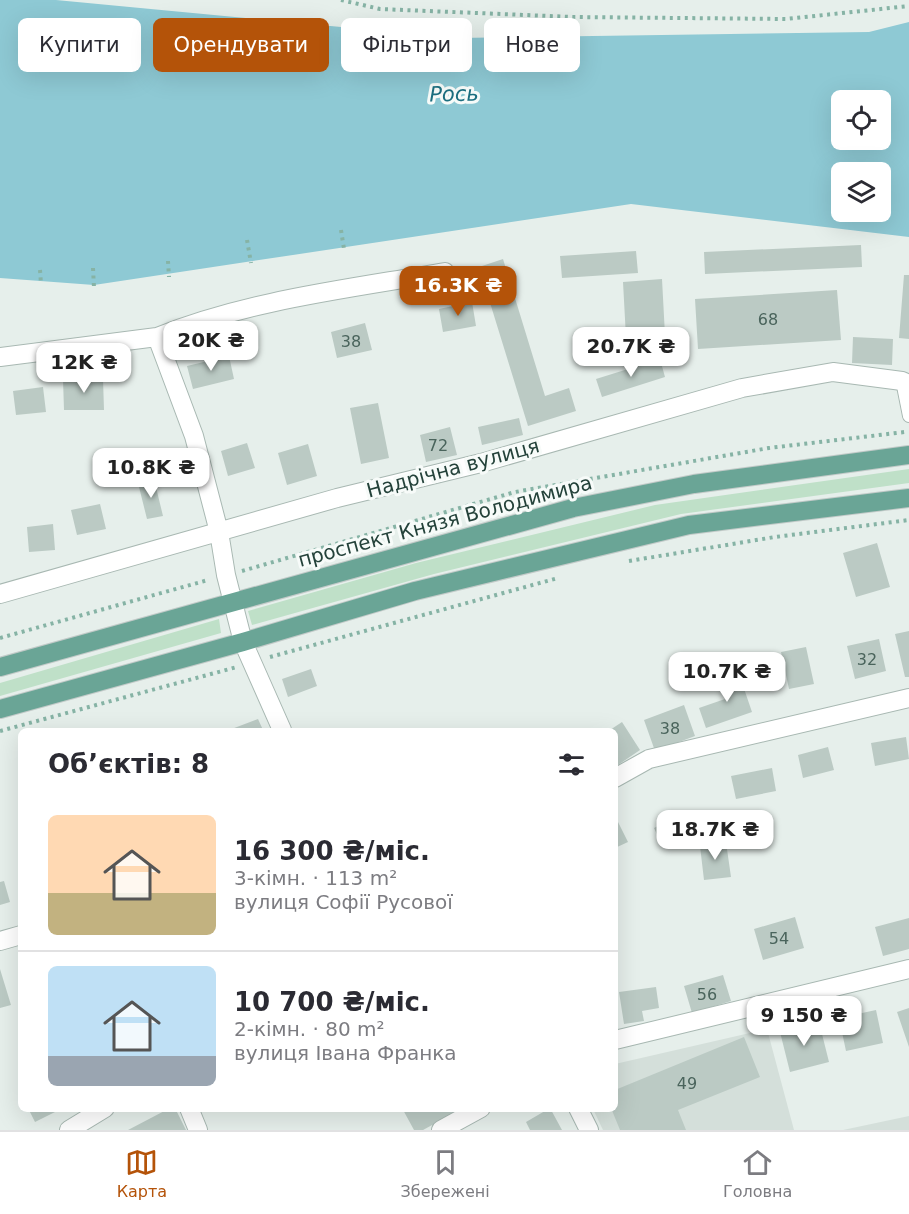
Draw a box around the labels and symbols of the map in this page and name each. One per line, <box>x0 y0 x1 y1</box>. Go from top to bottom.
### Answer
water label: Рось <box>429 82 479 106</box>
pin: 16.3K ₴ <box>403 266 513 317</box>
house number: 68 <box>758 310 778 329</box>
pin: 20K ₴ <box>169 321 253 372</box>
pin: 20.7K ₴ <box>576 327 686 378</box>
house number: 38 <box>341 332 361 351</box>
pin: 12K ₴ <box>42 343 126 394</box>
street label: Надрічна вулиця <box>364 433 542 503</box>
house number: 72 <box>428 436 448 455</box>
pin: 10.8K ₴ <box>96 448 206 499</box>
street label: проспект Князя Володимира <box>295 470 595 572</box>
house number: 32 <box>857 650 877 669</box>
pin: 10.7K ₴ <box>672 652 782 703</box>
house number: 38 <box>660 719 680 738</box>
pin: 18.7K ₴ <box>660 810 770 861</box>
house number: 54 <box>769 929 789 948</box>
house number: 56 <box>697 985 717 1004</box>
pin: 9 150 ₴ <box>749 996 859 1047</box>
house number: 49 <box>677 1074 697 1093</box>

